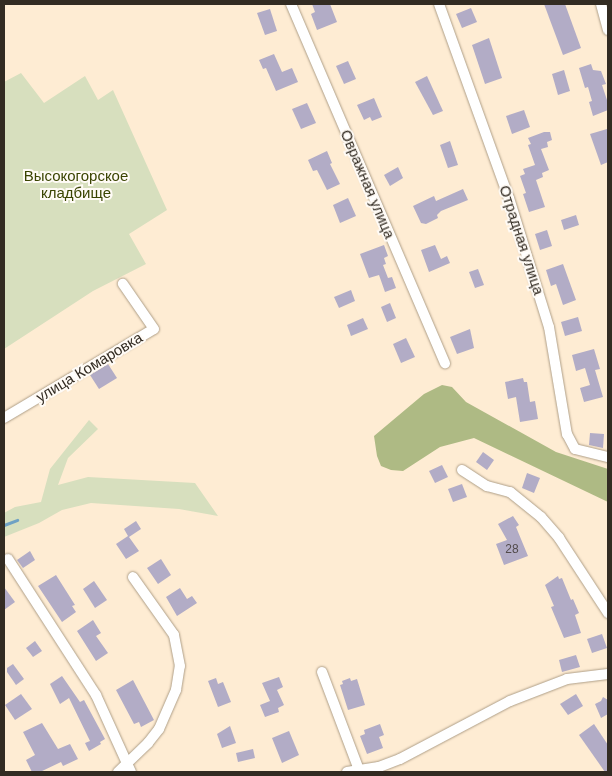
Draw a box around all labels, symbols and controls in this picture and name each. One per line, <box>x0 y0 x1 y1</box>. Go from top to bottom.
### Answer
street label: Овражная улица <box>337 127 399 241</box>
park label: Высокогорское кладбище <box>24 166 128 201</box>
street label: Отрадная улица <box>496 183 548 297</box>
street label: улица Комаровка <box>32 328 146 406</box>
house number: 28 <box>505 543 519 557</box>

